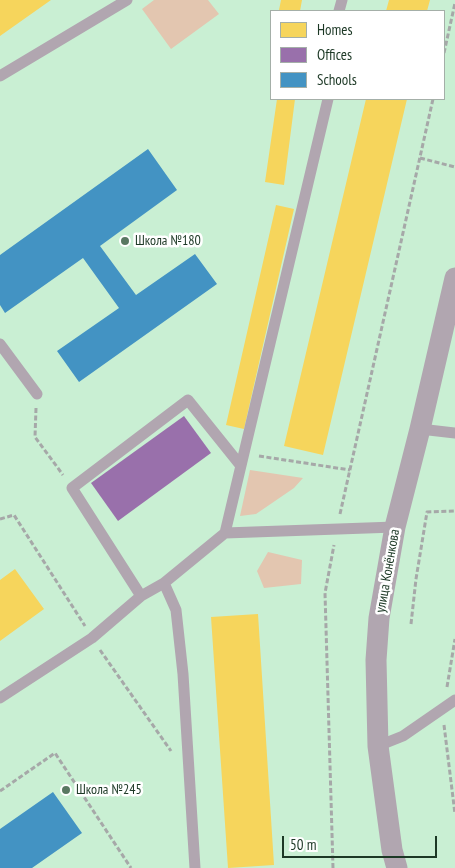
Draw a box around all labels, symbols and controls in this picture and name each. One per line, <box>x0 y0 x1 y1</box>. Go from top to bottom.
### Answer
legend <box>270 10 445 100</box>
text: Homes <box>317 20 353 39</box>
text: Offices <box>317 45 352 64</box>
text: Schools <box>317 70 357 89</box>
place label: Школа №180 <box>135 233 201 249</box>
marker: Школа №180 <box>119 235 131 247</box>
street label: улица Конёнкова <box>372 528 404 614</box>
place label: Школа №245 <box>76 782 142 798</box>
marker: Школа №245 <box>60 784 72 796</box>
scale bar <box>285 826 440 858</box>
text: 50 m <box>290 835 316 854</box>

